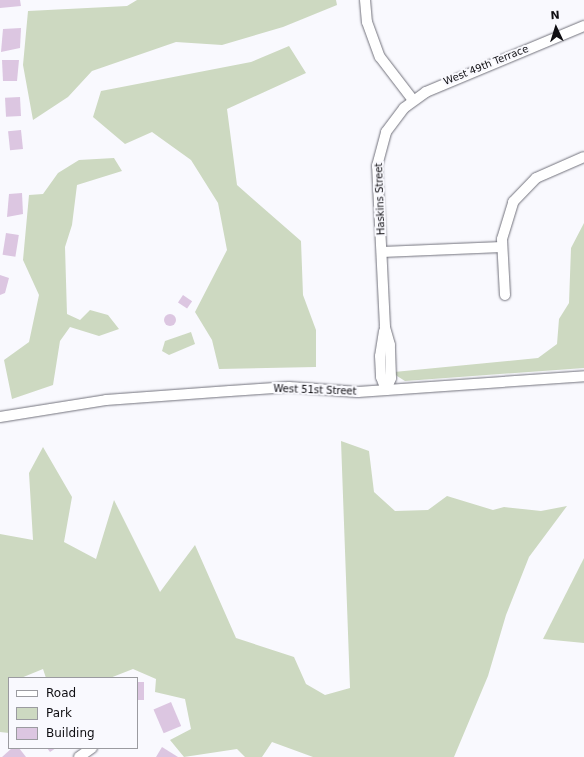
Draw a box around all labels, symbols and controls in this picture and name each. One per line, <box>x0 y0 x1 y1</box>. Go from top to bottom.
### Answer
north arrow <box>536 8 576 48</box>
text: N <box>550 9 560 22</box>
street label: West 49th Terrace <box>442 43 530 87</box>
street label: Haskins Street <box>373 163 387 235</box>
street label: West 51st Street <box>273 383 357 397</box>
legend <box>8 677 138 749</box>
text: Road <box>46 686 76 700</box>
text: Park <box>46 706 72 720</box>
text: Building <box>46 726 95 740</box>

